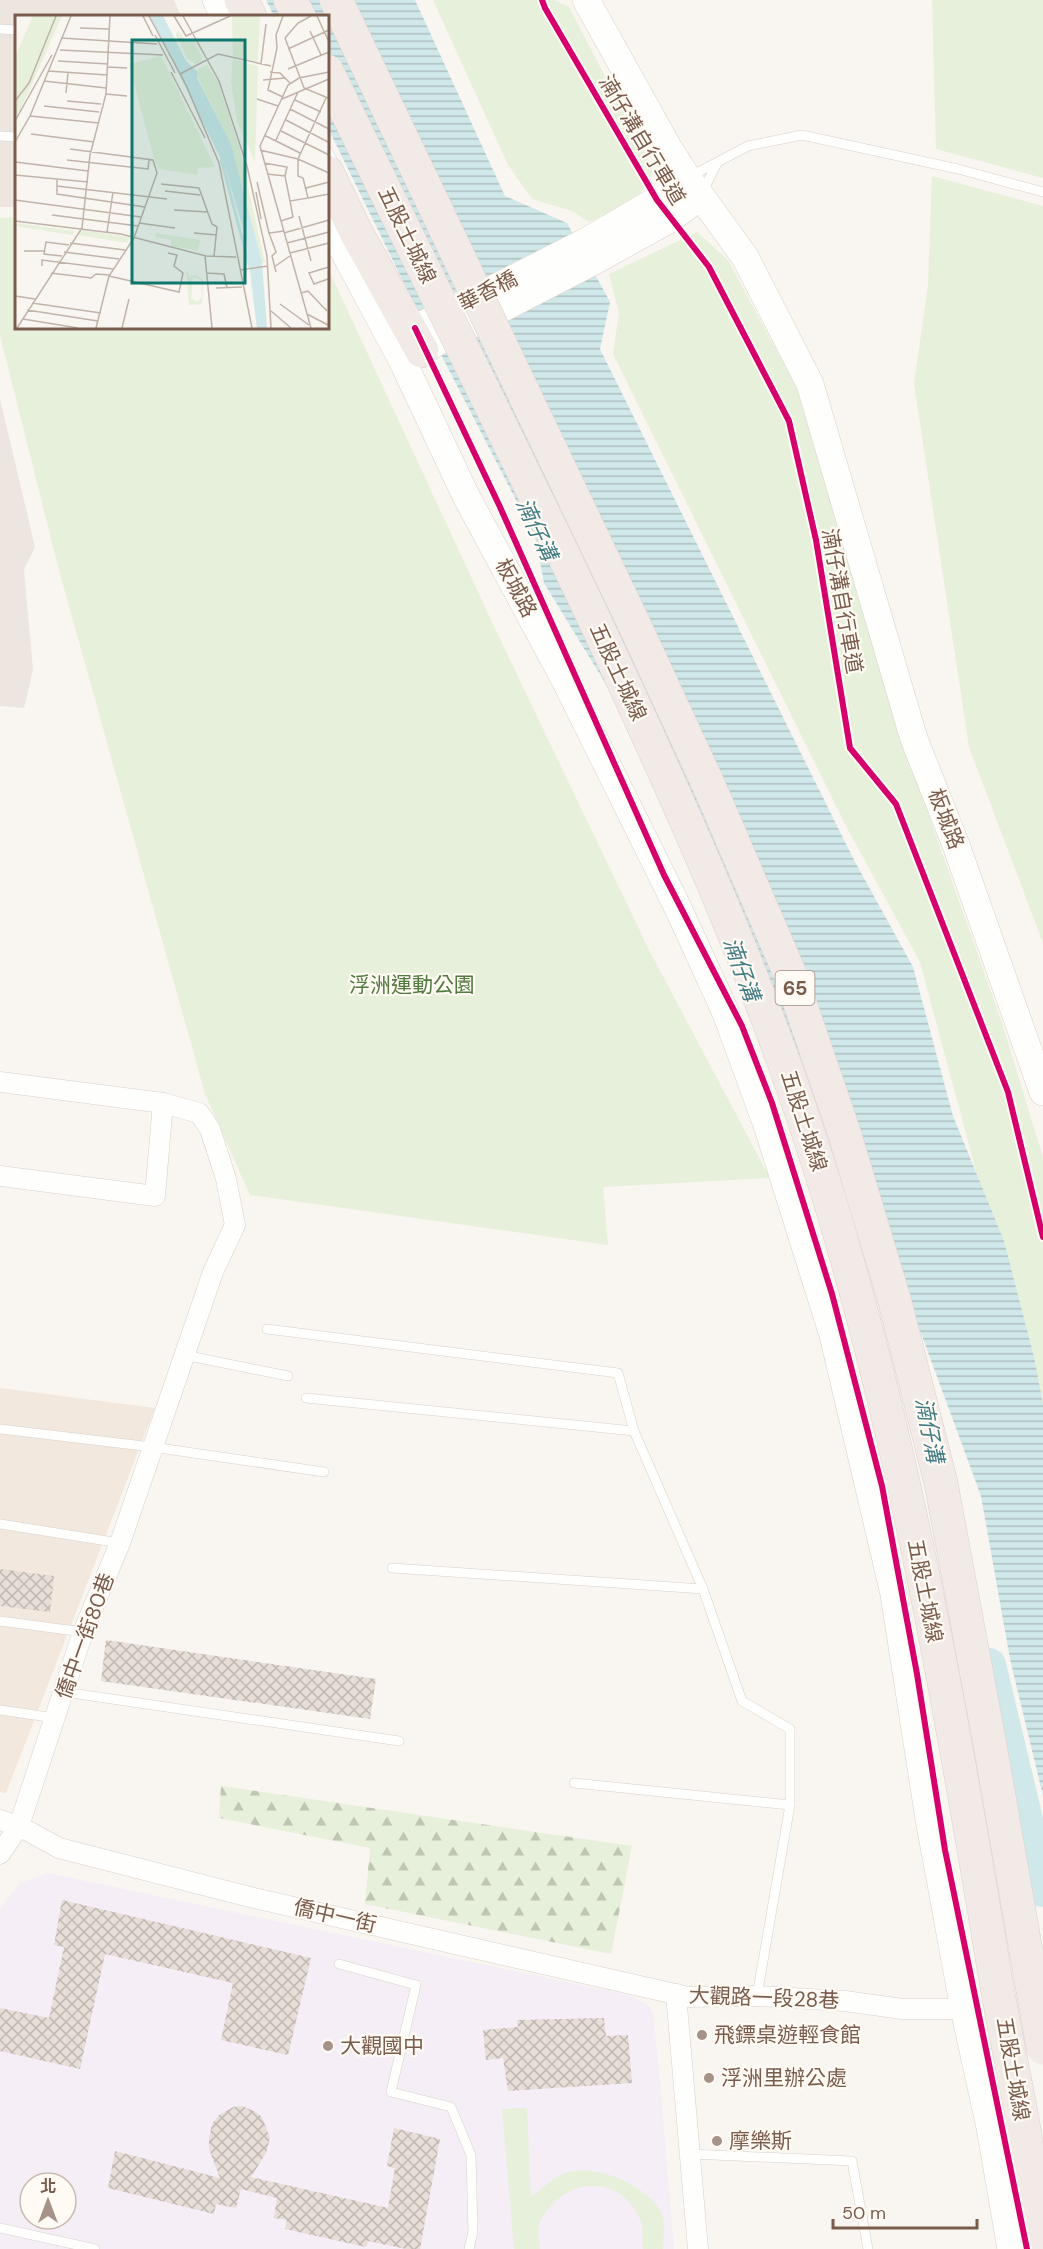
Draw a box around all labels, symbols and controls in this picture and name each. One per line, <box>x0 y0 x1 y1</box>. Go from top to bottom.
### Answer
inset map <box>15 15 328 328</box>
street label: 湳仔溝自行車道 <box>592 70 692 210</box>
street label: 五股土城線 <box>371 182 443 288</box>
street label: 華香橋 <box>454 264 522 318</box>
water label: 湳仔溝 <box>509 493 565 568</box>
street label: 湳仔溝自行車道 <box>815 526 869 676</box>
street label: 板城路 <box>489 554 543 622</box>
street label: 五股土城線 <box>583 619 653 725</box>
street label: 板城路 <box>922 785 970 853</box>
water label: 湳仔溝 <box>717 933 767 1008</box>
park label: 浮洲運動公園 <box>349 971 475 999</box>
road number: 65 <box>776 971 814 1005</box>
street label: 五股土城線 <box>774 1067 834 1175</box>
water label: 湳仔溝 <box>909 1395 951 1468</box>
street label: 五股土城線 <box>901 1537 949 1645</box>
street label: 僑中一街80巷 <box>49 1569 121 1703</box>
street label: 僑中一街 <box>291 1893 379 1939</box>
street label: 大觀路一段28巷 <box>688 1981 840 2015</box>
street label: 五股土城線 <box>990 2015 1036 2123</box>
place label: 飛鏢桌遊輕食館 <box>714 2021 861 2049</box>
marker: 飛鏢桌遊輕食館 <box>695 2028 709 2042</box>
place label: 大觀國中 <box>340 2032 424 2060</box>
marker: 大觀國中 <box>321 2039 335 2053</box>
place label: 浮洲里辦公處 <box>721 2064 847 2092</box>
marker: 浮洲里辦公處 <box>702 2071 716 2085</box>
place label: 摩樂斯 <box>729 2127 792 2155</box>
marker: 摩樂斯 <box>710 2134 724 2148</box>
north arrow <box>18 2171 78 2231</box>
text: 北 <box>40 2176 56 2197</box>
scale bar <box>833 2192 977 2230</box>
text: 50 m <box>842 2201 886 2225</box>

